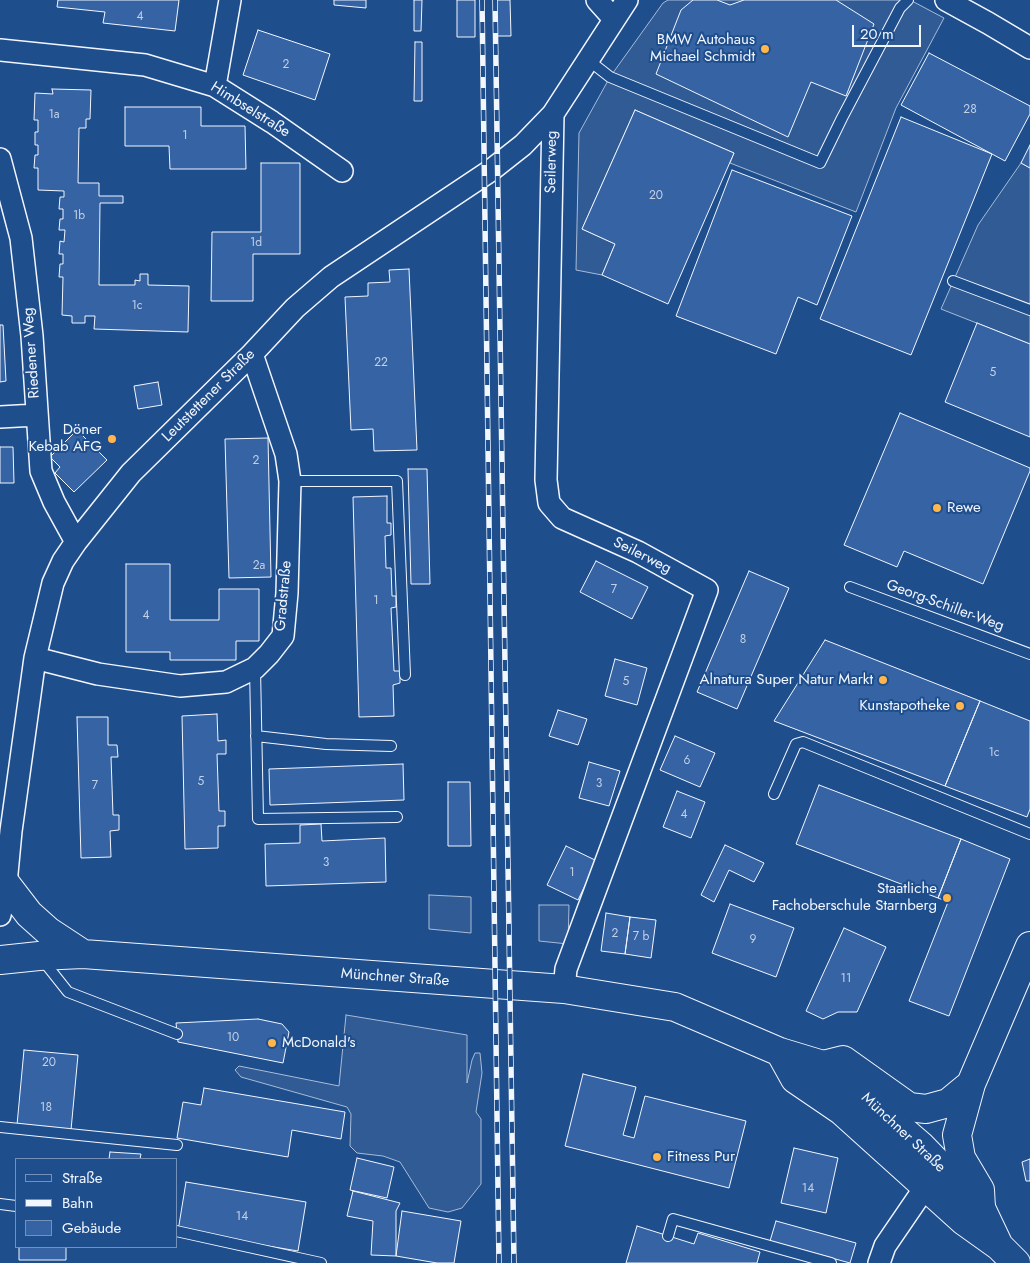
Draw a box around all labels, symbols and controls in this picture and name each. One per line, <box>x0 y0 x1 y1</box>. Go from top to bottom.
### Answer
house number: 4 <box>137 10 143 24</box>
scale bar <box>855 15 924 47</box>
text: 20 m <box>860 23 894 45</box>
place label: BMW Autohaus Michael Schmidt <box>650 31 755 66</box>
marker: BMW Autohaus Michael Schmidt <box>759 43 771 55</box>
house number: 2 <box>283 58 289 72</box>
street label: Himbselstraße <box>207 78 293 142</box>
house number: 28 <box>963 103 977 117</box>
house number: 1a <box>48 108 60 122</box>
house number: 1 <box>182 129 188 143</box>
street label: Seilerweg <box>542 130 562 194</box>
house number: 20 <box>649 189 663 203</box>
house number: 1b <box>73 209 85 223</box>
house number: 1d <box>250 236 262 250</box>
house number: 1c <box>131 299 143 313</box>
street label: Riedener Weg <box>20 307 44 399</box>
street label: Leutstettener Straße <box>159 346 259 446</box>
house number: 22 <box>374 356 388 370</box>
house number: 5 <box>990 366 996 380</box>
place label: Döner Kebab AFG <box>28 421 102 456</box>
marker: Döner Kebab AFG <box>106 433 118 445</box>
house number: 2 <box>253 454 259 468</box>
place label: Rewe <box>947 499 981 517</box>
marker: Rewe <box>931 502 943 514</box>
street label: Seilerweg <box>610 534 674 578</box>
house number: 2a <box>253 559 265 573</box>
street label: Gradstraße <box>272 560 296 632</box>
street label: Georg-Schiller-Weg <box>884 576 1006 636</box>
house number: 7 <box>611 583 617 597</box>
house number: 1 <box>373 594 379 608</box>
house number: 4 <box>143 609 149 623</box>
house number: 8 <box>740 633 746 647</box>
place label: Alnatura Super Natur Markt <box>700 671 873 689</box>
marker: Alnatura Super Natur Markt <box>877 674 889 686</box>
house number: 5 <box>623 675 629 689</box>
place label: Kunstapotheke <box>859 697 950 715</box>
marker: Kunstapotheke <box>954 700 966 712</box>
house number: 1c <box>988 746 1000 760</box>
house number: 6 <box>684 754 690 768</box>
house number: 5 <box>198 775 204 789</box>
house number: 3 <box>596 777 602 791</box>
house number: 7 <box>92 779 98 793</box>
house number: 4 <box>681 808 687 822</box>
house number: 3 <box>323 856 329 870</box>
house number: 1 <box>569 866 575 880</box>
place label: Staatliche Fachoberschule Starnberg <box>772 880 937 915</box>
marker: Staatliche Fachoberschule Starnberg <box>941 892 953 904</box>
house number: 2 <box>612 927 618 941</box>
house number: 7 b <box>633 930 649 944</box>
house number: 9 <box>750 933 756 947</box>
street label: Münchner Straße <box>340 965 450 991</box>
house number: 11 <box>841 972 851 986</box>
house number: 10 <box>227 1031 239 1045</box>
place label: McDonald's <box>282 1034 356 1052</box>
marker: McDonald's <box>266 1037 278 1049</box>
house number: 20 <box>42 1056 56 1070</box>
street label: Münchner Straße <box>857 1089 949 1177</box>
house number: 18 <box>40 1101 52 1115</box>
place label: Fitness Pur <box>667 1148 735 1166</box>
marker: Fitness Pur <box>651 1151 663 1163</box>
legend <box>15 1158 178 1248</box>
text: Straße <box>62 1167 102 1189</box>
house number: 14 <box>802 1182 814 1196</box>
text: Bahn <box>62 1192 93 1214</box>
house number: 14 <box>236 1210 248 1224</box>
text: Gebäude <box>62 1217 121 1239</box>

